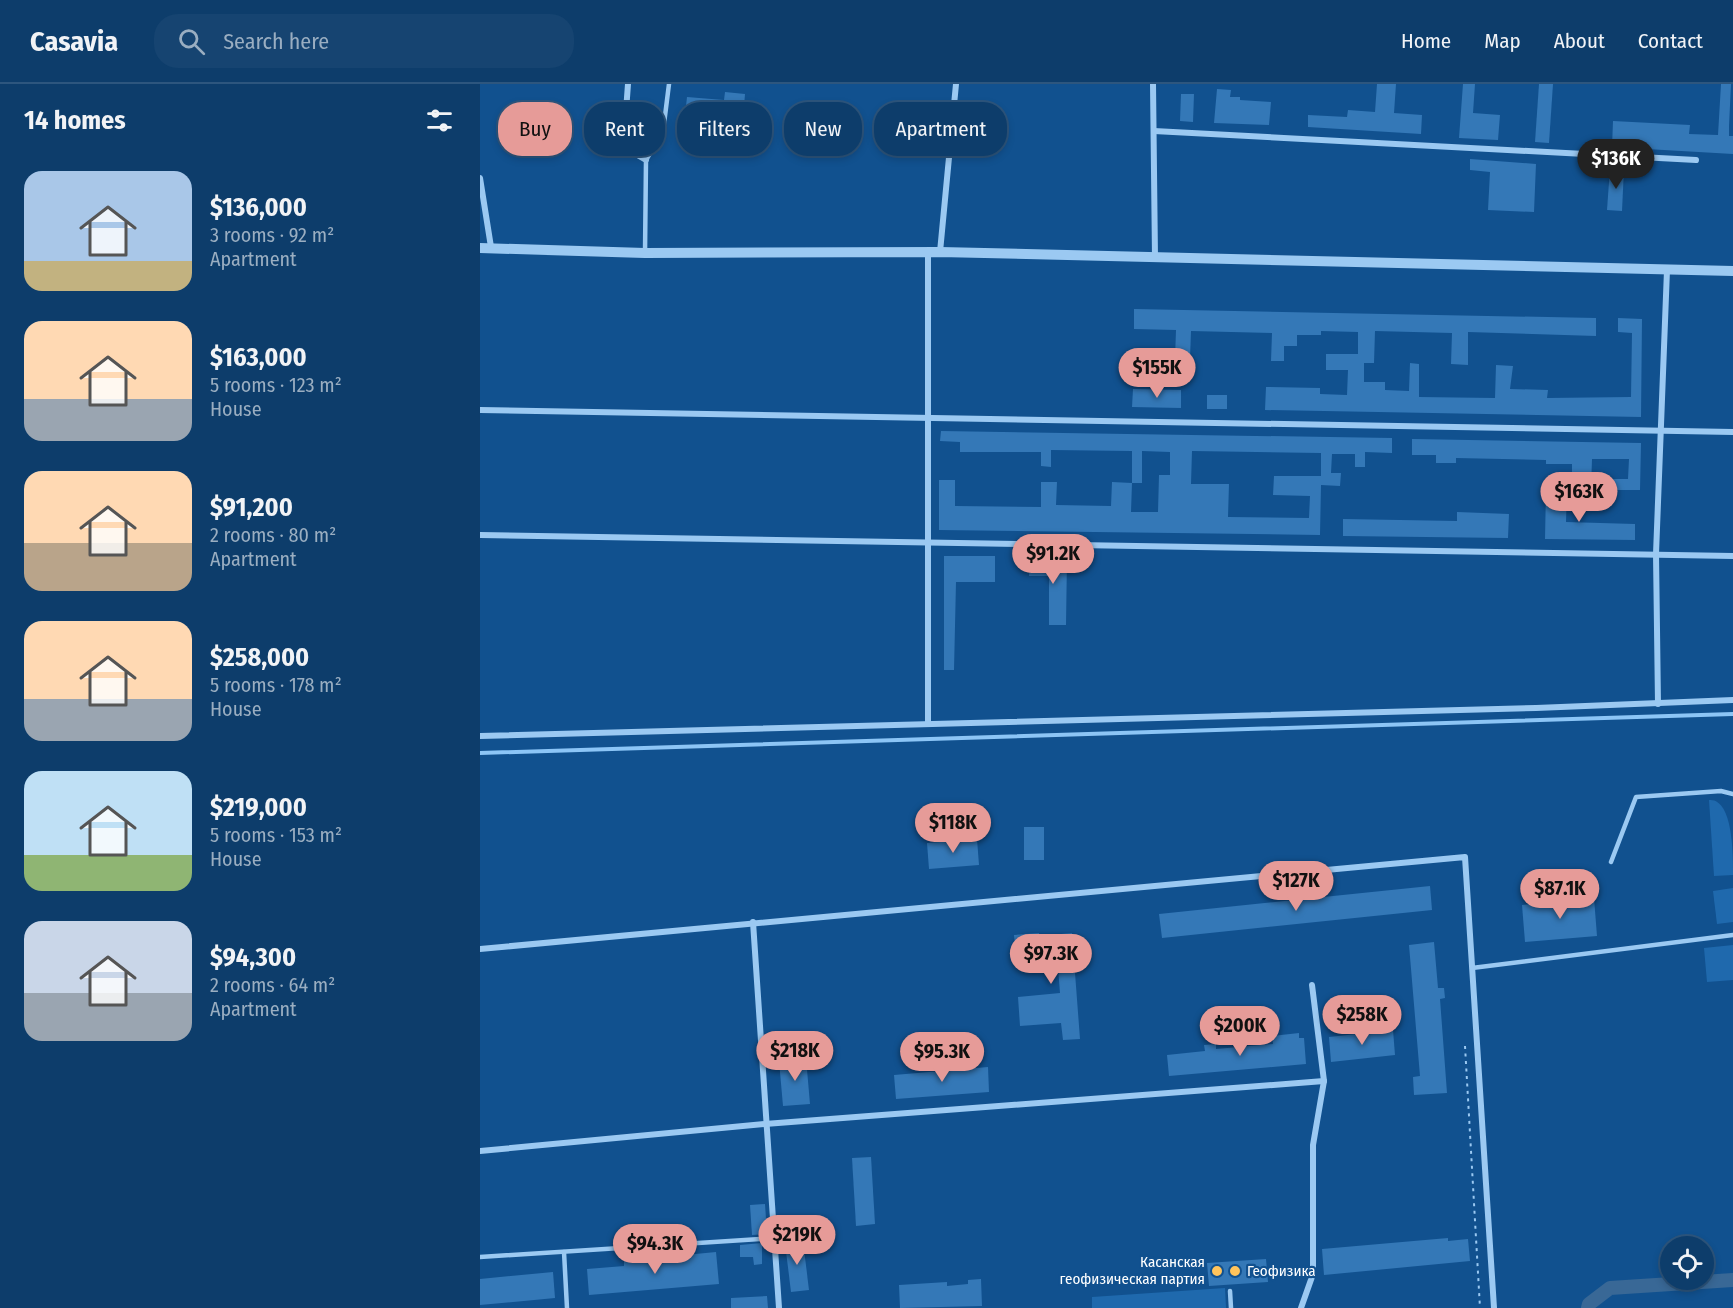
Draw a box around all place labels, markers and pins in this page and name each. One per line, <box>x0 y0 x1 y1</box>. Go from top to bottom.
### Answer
pin: $136K <box>1574 139 1658 190</box>
pin: $155K <box>1115 348 1199 399</box>
pin: $163K <box>1537 472 1621 523</box>
pin: $91.2K <box>1004 534 1102 585</box>
pin: $118K <box>911 803 995 854</box>
pin: $127K <box>1254 861 1338 912</box>
pin: $87.1K <box>1511 869 1609 920</box>
pin: $97.3K <box>1002 934 1100 985</box>
pin: $258K <box>1320 995 1404 1046</box>
pin: $200K <box>1198 1006 1282 1057</box>
pin: $218K <box>753 1031 837 1082</box>
pin: $95.3K <box>893 1032 991 1083</box>
pin: $219K <box>755 1215 839 1266</box>
pin: $94.3K <box>606 1224 704 1275</box>
place label: Касанская геофизическая партия <box>1060 1253 1205 1288</box>
place label: Геофизика <box>1247 1262 1316 1280</box>
marker: Касанская геофизическая партия <box>1210 1264 1224 1278</box>
marker: Геофизика <box>1228 1264 1242 1278</box>

